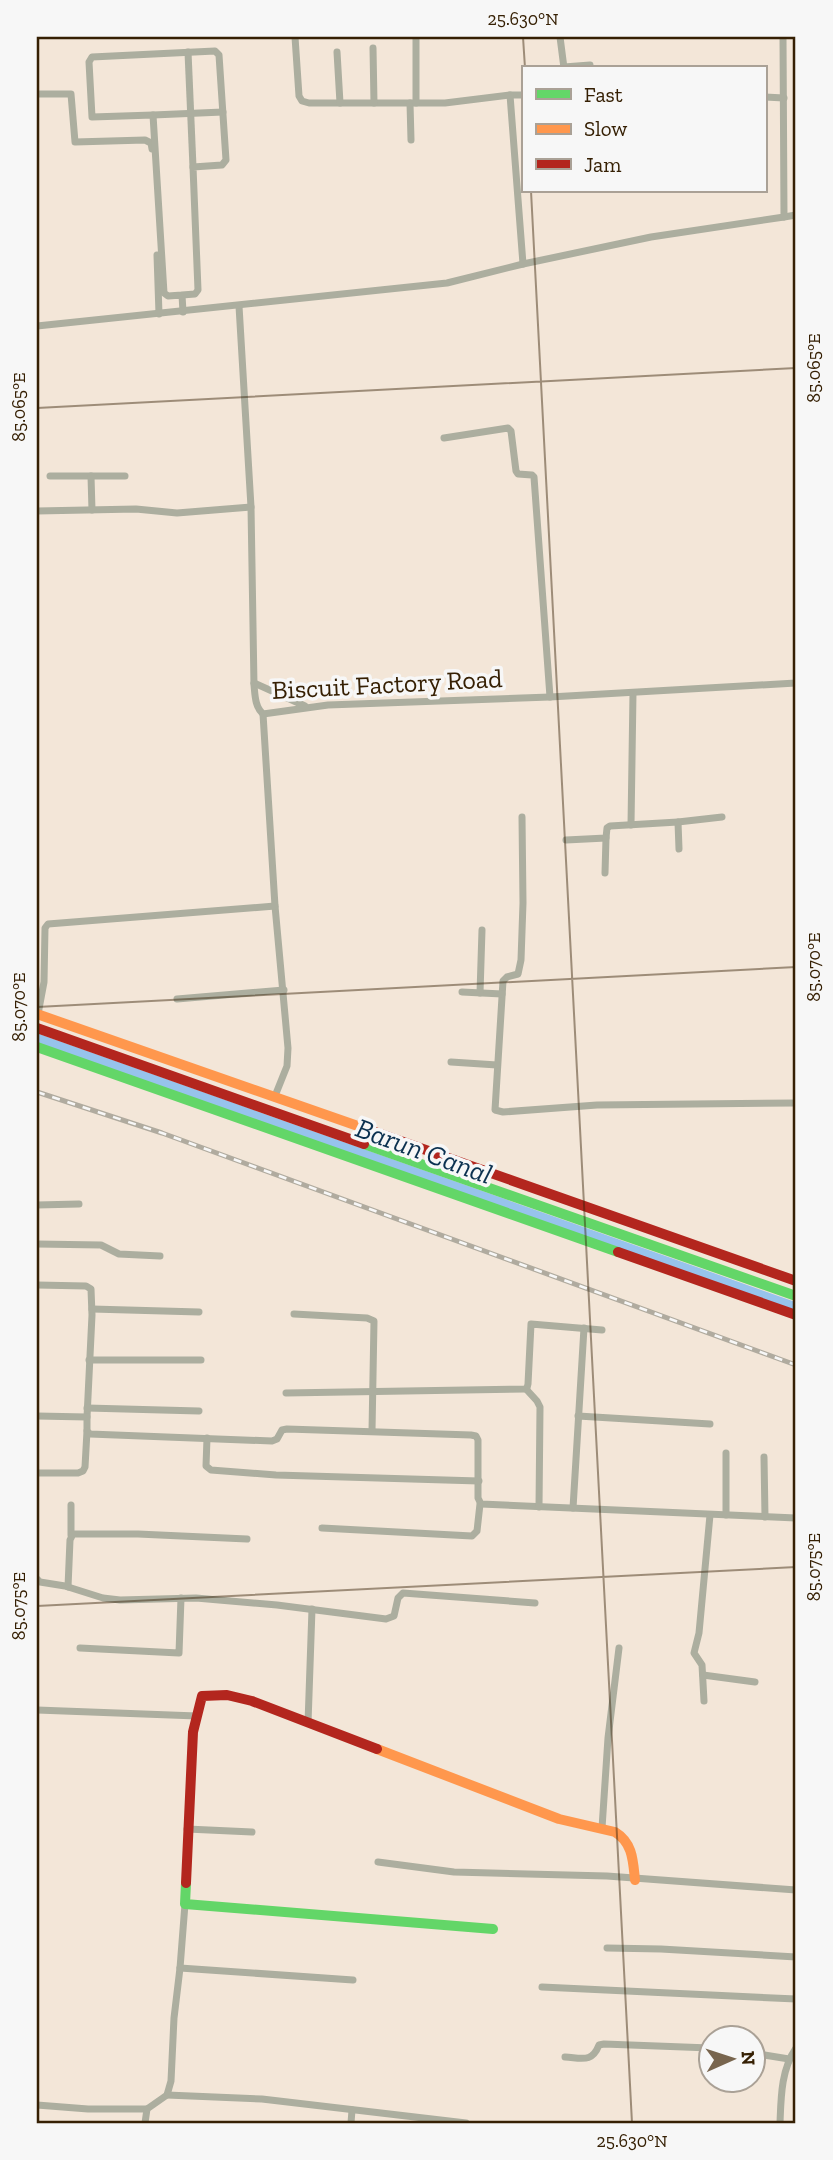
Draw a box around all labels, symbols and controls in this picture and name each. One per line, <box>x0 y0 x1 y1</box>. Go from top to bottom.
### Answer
text: 25.630°N <box>487 8 559 30</box>
legend <box>522 66 766 192</box>
text: Fast <box>584 82 623 107</box>
text: Slow <box>584 116 627 141</box>
text: Jam <box>584 152 621 177</box>
text: 85.065°E <box>803 333 825 403</box>
text: 85.065°E <box>8 372 30 442</box>
street label: Biscuit Factory Road <box>271 662 503 706</box>
text: 85.070°E <box>803 932 825 1002</box>
text: 85.070°E <box>8 972 30 1042</box>
water label: Barun Canal <box>351 1111 497 1191</box>
text: 85.075°E <box>803 1533 825 1601</box>
text: 85.075°E <box>8 1572 30 1640</box>
north arrow <box>696 2024 766 2094</box>
text: N <box>737 2050 760 2066</box>
text: 25.630°N <box>596 2130 668 2152</box>

